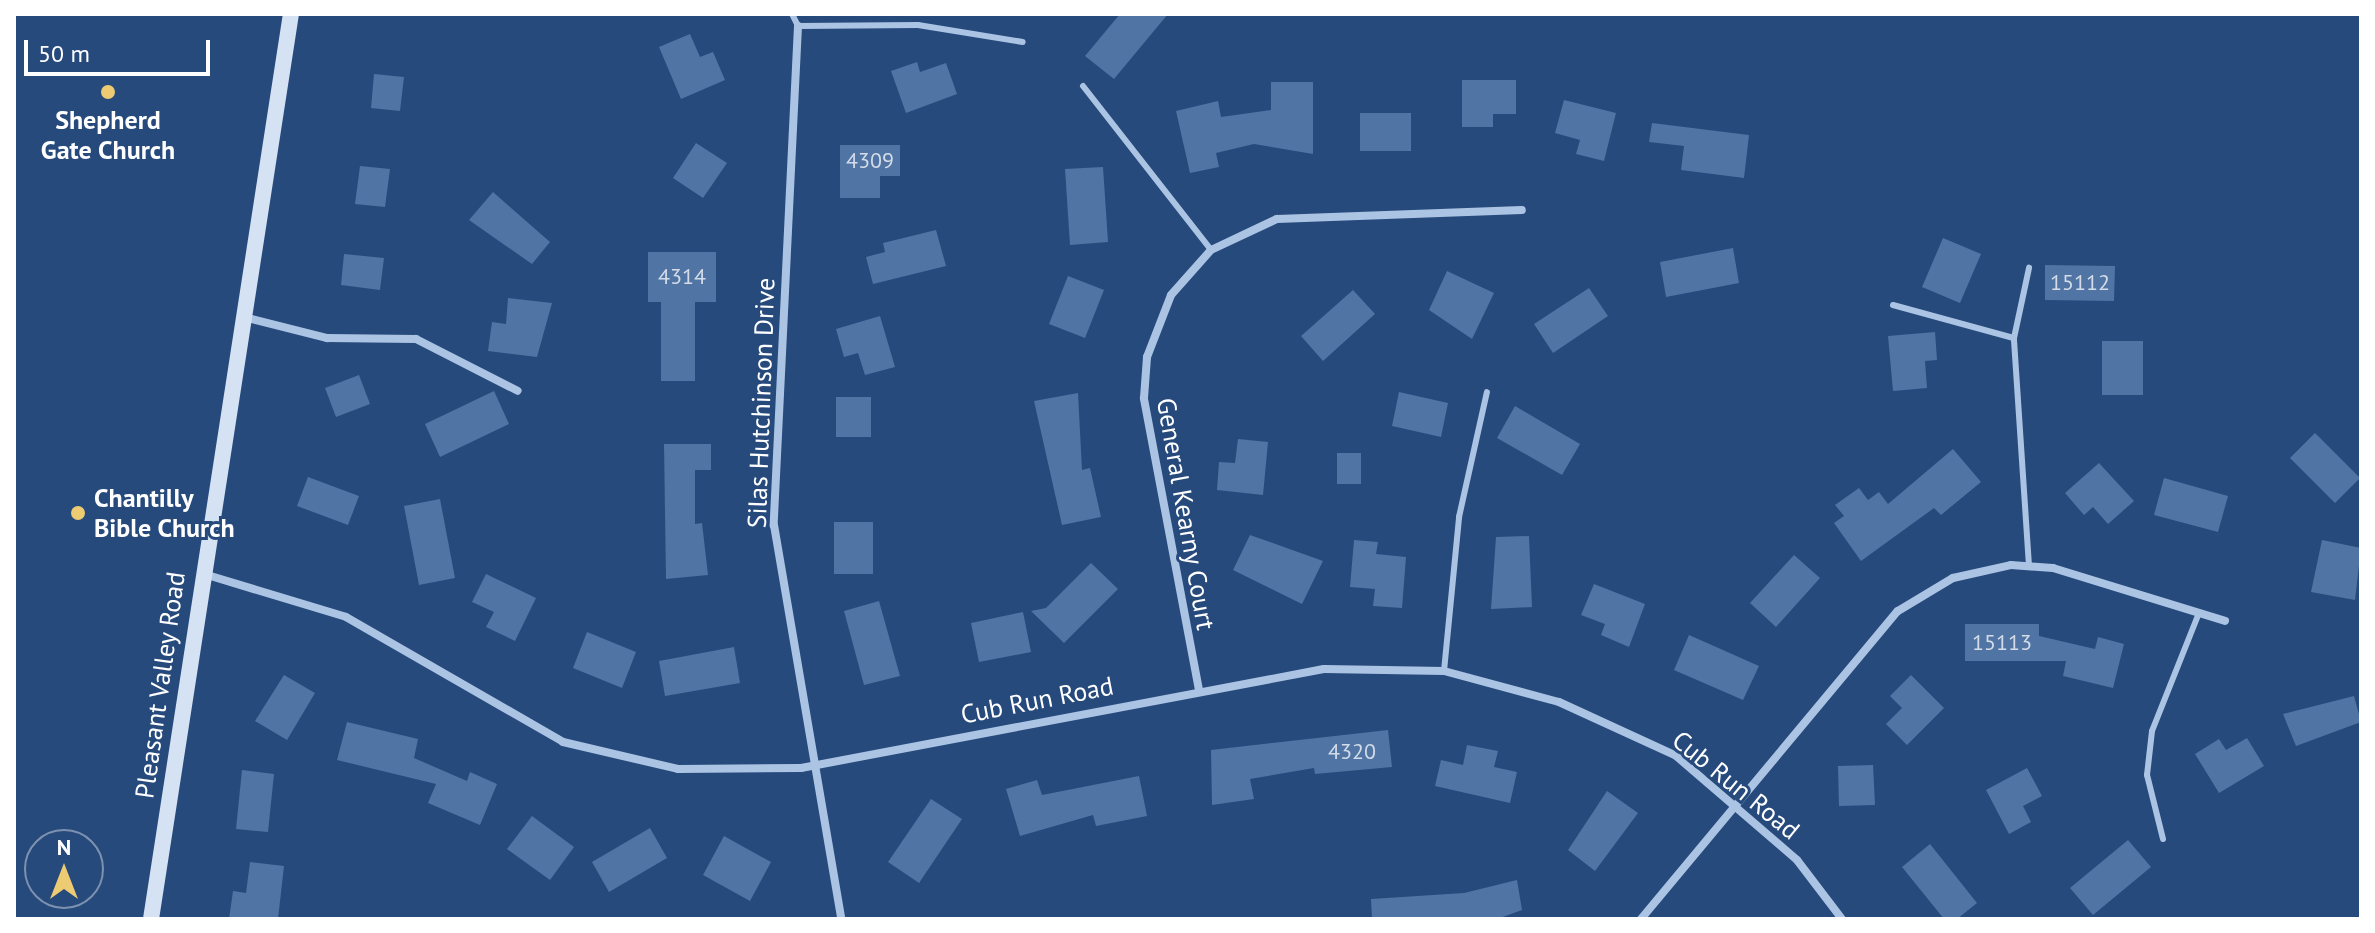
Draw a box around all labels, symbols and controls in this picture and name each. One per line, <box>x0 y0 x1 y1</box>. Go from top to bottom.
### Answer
scale bar <box>28 24 214 74</box>
text: 50 m <box>38 38 90 69</box>
marker: Shepherd Gate Church <box>99 83 117 101</box>
place label: Shepherd Gate Church <box>41 104 175 166</box>
house number: 4309 <box>846 148 894 174</box>
house number: 4314 <box>658 264 706 290</box>
house number: 15112 <box>2050 270 2110 296</box>
street label: Silas Hutchinson Drive <box>741 277 781 529</box>
street label: General Kearny Court <box>1150 395 1222 633</box>
place label: Chantilly Bible Church <box>94 482 235 544</box>
marker: Chantilly Bible Church <box>69 504 87 522</box>
street label: Pleasant Valley Road <box>129 569 191 801</box>
house number: 15113 <box>1972 630 2032 656</box>
street label: Cub Run Road <box>958 670 1116 730</box>
street label: Cub Run Road <box>1666 724 1806 846</box>
house number: 4320 <box>1328 739 1376 765</box>
north arrow <box>24 829 104 909</box>
text: N <box>57 833 71 861</box>

